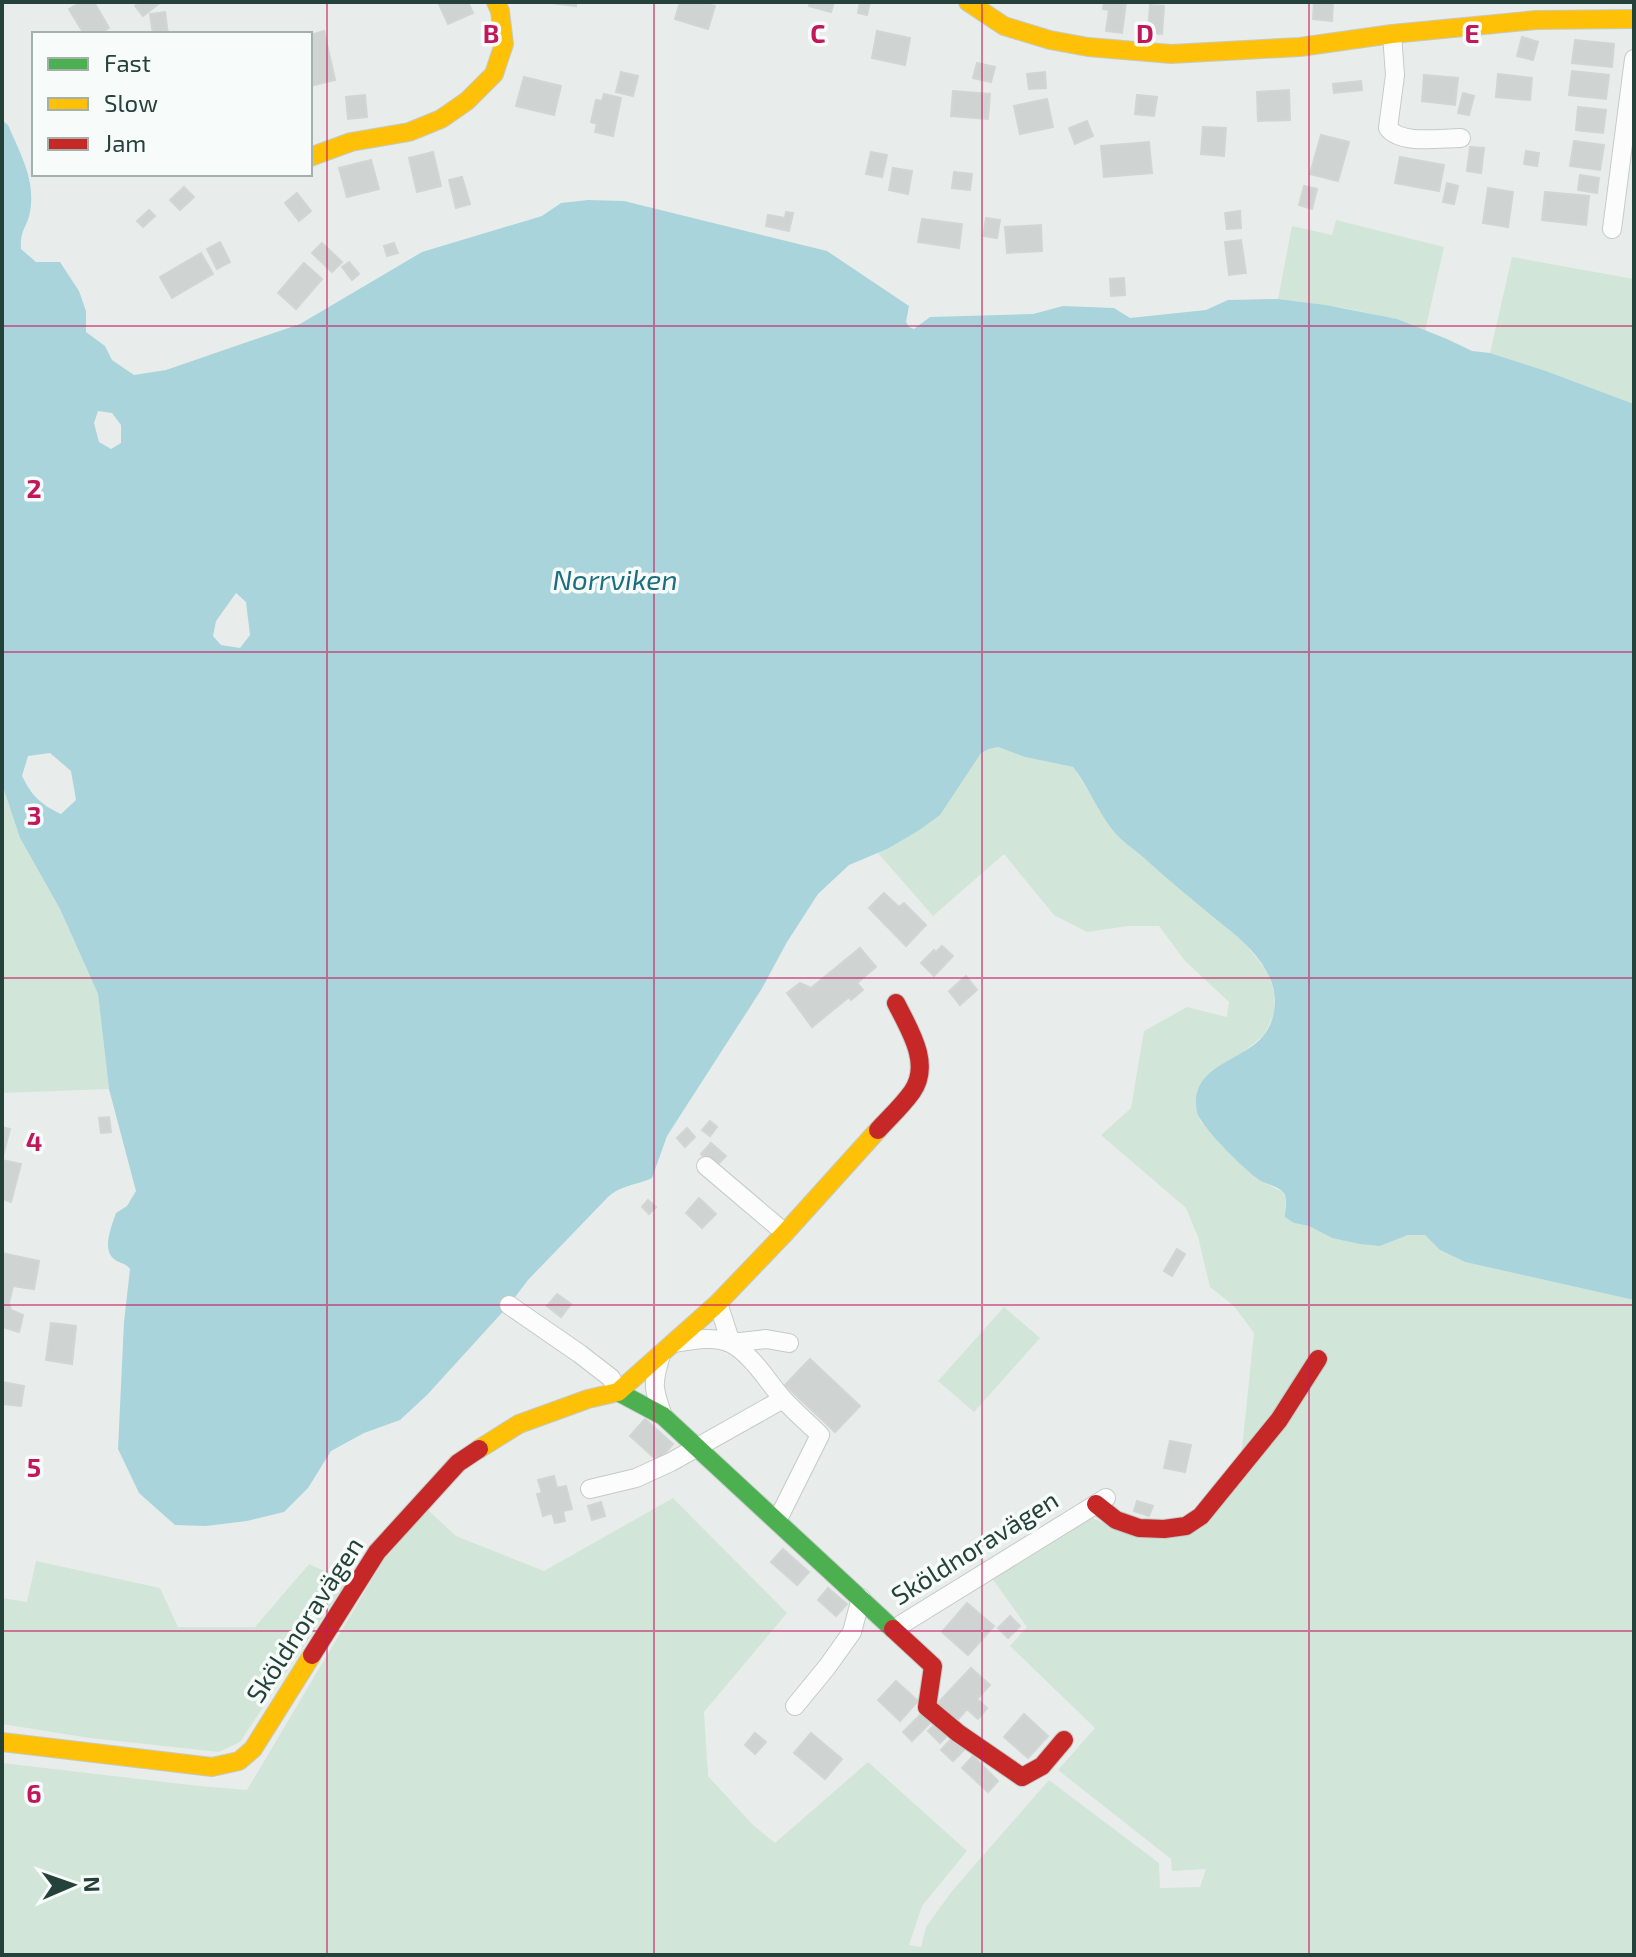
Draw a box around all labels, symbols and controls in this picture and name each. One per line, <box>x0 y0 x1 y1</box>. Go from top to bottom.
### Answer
text: B <box>483 17 499 48</box>
text: C <box>810 17 826 48</box>
text: D <box>1136 17 1154 48</box>
text: E <box>1464 17 1480 48</box>
legend <box>32 32 312 176</box>
text: Fast <box>104 48 151 77</box>
text: Slow <box>104 88 158 117</box>
text: Jam <box>104 128 146 157</box>
text: 2 <box>26 472 42 503</box>
water label: Norrviken <box>552 562 678 596</box>
text: 3 <box>27 799 41 830</box>
text: 4 <box>26 1125 42 1156</box>
text: 5 <box>27 1451 41 1482</box>
street label: Sköldnoravägen <box>885 1483 1063 1610</box>
street label: Sköldnoravägen <box>239 1531 369 1708</box>
text: 6 <box>26 1777 42 1808</box>
north arrow <box>32 1845 112 1925</box>
text: N <box>80 1876 106 1893</box>

